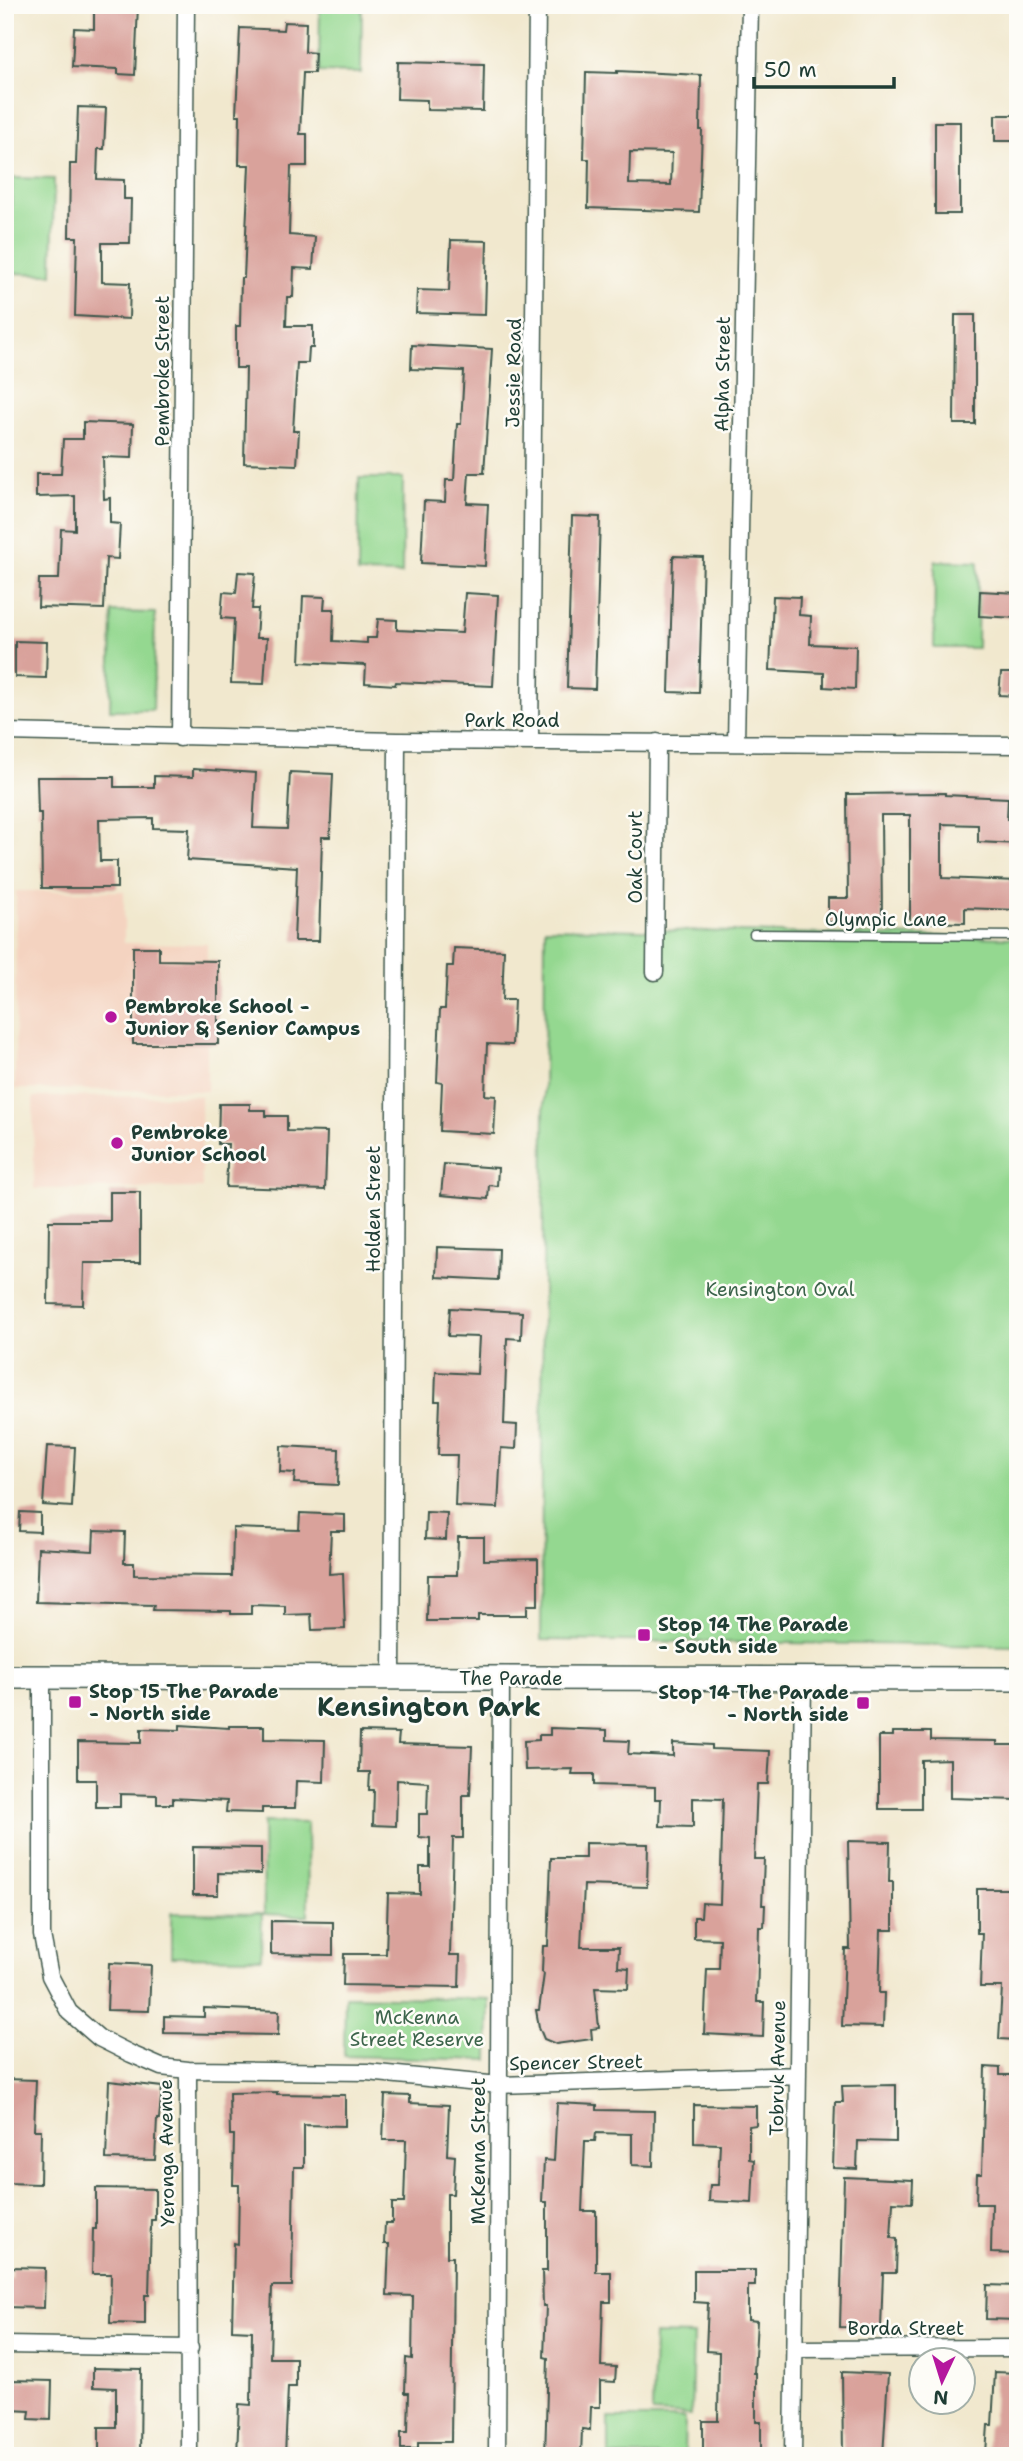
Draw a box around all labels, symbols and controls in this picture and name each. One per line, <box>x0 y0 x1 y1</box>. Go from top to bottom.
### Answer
scale bar <box>754 46 894 90</box>
text: 50 m <box>764 56 817 84</box>
street label: Pembroke Street <box>150 296 175 446</box>
street label: Alpha Street <box>709 316 736 432</box>
street label: Jessie Road <box>500 318 527 428</box>
street label: Park Road <box>465 708 559 733</box>
street label: Oak Court <box>623 810 648 904</box>
street label: Olympic Lane <box>825 907 947 932</box>
place label: Pembroke School - Junior & Senior Campus <box>125 994 360 1041</box>
marker: Pembroke School - Junior & Senior Campus <box>103 1009 119 1025</box>
place label: Pembroke Junior School <box>131 1120 267 1167</box>
marker: Pembroke Junior School <box>109 1135 125 1151</box>
street label: Holden Street <box>361 1145 386 1273</box>
park label: Kensington Oval <box>705 1277 855 1302</box>
place label: Stop 14 The Parade - South side <box>658 1612 849 1659</box>
marker: Stop 14 The Parade - South side <box>636 1627 652 1643</box>
street label: The Parade <box>459 1666 563 1691</box>
place label: Stop 15 The Parade - North side <box>89 1679 279 1726</box>
place label: Stop 14 The Parade - North side <box>658 1680 849 1727</box>
district label: Kensington Park <box>317 1689 541 1724</box>
marker: Stop 15 The Parade - North side <box>67 1694 83 1710</box>
marker: Stop 14 The Parade - North side <box>855 1695 871 1711</box>
street label: Tobruk Avenue <box>764 2000 791 2136</box>
park label: McKenna Street Reserve <box>350 2005 484 2052</box>
street label: Spencer Street <box>509 2049 643 2076</box>
street label: McKenna Street <box>466 2078 491 2224</box>
street label: Yeronga Avenue <box>153 2079 180 2227</box>
street label: Borda Street <box>848 2316 964 2341</box>
north arrow <box>908 2346 978 2416</box>
text: N <box>932 2384 949 2410</box>

